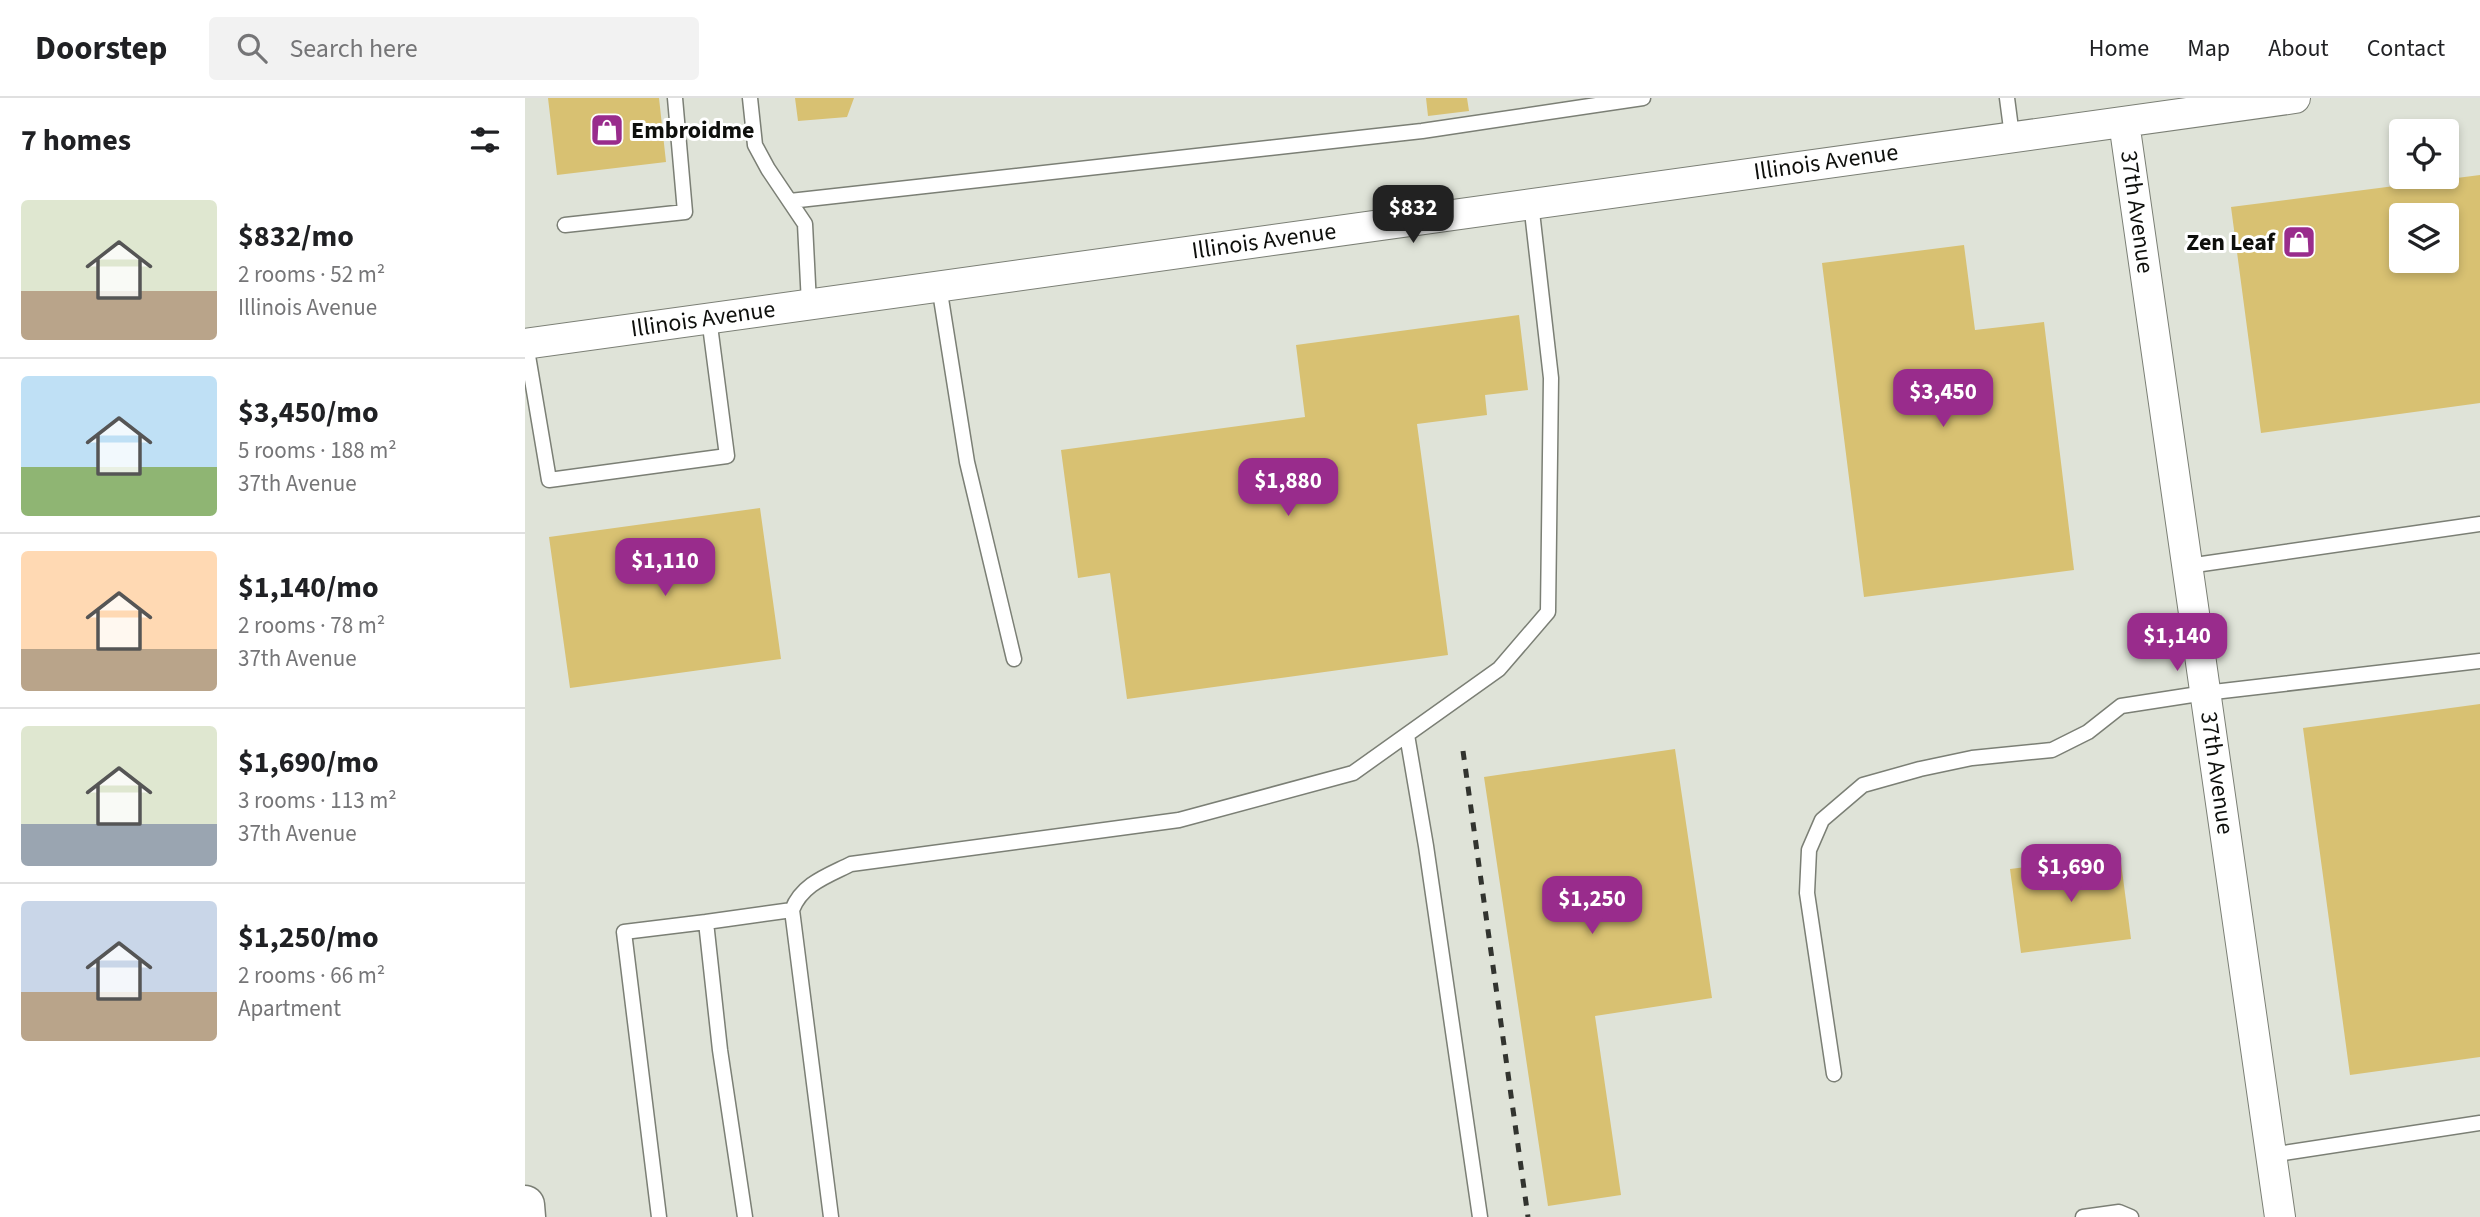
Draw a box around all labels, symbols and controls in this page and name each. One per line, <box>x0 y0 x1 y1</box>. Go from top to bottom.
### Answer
search box <box>209 17 699 80</box>
text: Doorstep <box>35 25 167 72</box>
icon: search <box>233 29 271 67</box>
text: Search here <box>289 30 418 67</box>
text: Home <box>2089 31 2149 66</box>
text: Map <box>2187 31 2230 66</box>
text: About <box>2268 31 2329 66</box>
text: Contact <box>2367 31 2445 66</box>
shop icon: Embroidme <box>588 111 626 149</box>
place label: Embroidme <box>631 113 754 148</box>
text: 7 homes <box>21 119 131 162</box>
map controls <box>2389 119 2459 273</box>
button: locate <box>2389 119 2459 189</box>
icon: filters <box>466 121 504 159</box>
street label: Illinois Avenue <box>1752 135 1900 189</box>
street label: 37th Avenue <box>2111 148 2163 276</box>
pin: $832 <box>1372 186 1454 245</box>
text: $832 <box>1389 191 1437 224</box>
button: layers <box>2389 203 2459 273</box>
street label: Illinois Avenue <box>1190 214 1338 268</box>
text: $832/mo <box>238 215 354 258</box>
shop icon: Zen Leaf <box>2280 223 2318 261</box>
place label: Zen Leaf <box>2186 225 2276 260</box>
icon: home <box>77 228 161 312</box>
text: 2 rooms · 52 m² <box>238 258 385 291</box>
text: Illinois Avenue <box>238 291 377 324</box>
street label: Illinois Avenue <box>629 292 777 346</box>
pin: $3,450 <box>1886 370 2000 429</box>
text: $3,450 <box>1909 375 1977 408</box>
text: $3,450/mo <box>238 391 379 434</box>
icon: home <box>77 404 161 488</box>
text: 5 rooms · 188 m² <box>238 434 397 467</box>
pin: $1,880 <box>1231 458 1345 518</box>
text: $1,880 <box>1254 464 1322 497</box>
text: 37th Avenue <box>238 467 357 500</box>
pin: $1,110 <box>608 538 722 598</box>
text: $1,110 <box>631 544 699 577</box>
text: $1,140/mo <box>238 566 379 609</box>
icon: home <box>77 579 161 663</box>
text: 2 rooms · 78 m² <box>238 609 385 642</box>
pin: $1,140 <box>2120 614 2234 673</box>
text: $1,140 <box>2143 619 2211 652</box>
text: 37th Avenue <box>238 642 357 675</box>
street label: 37th Avenue <box>2191 709 2243 837</box>
text: $1,690/mo <box>238 741 379 784</box>
icon: home <box>77 754 161 838</box>
text: 3 rooms · 113 m² <box>238 784 397 817</box>
text: 37th Avenue <box>238 817 357 850</box>
pin: $1,690 <box>2014 844 2128 904</box>
text: $1,690 <box>2037 850 2105 883</box>
pin: $1,250 <box>1535 876 1649 936</box>
text: $1,250 <box>1558 882 1626 915</box>
text: $1,250/mo <box>238 916 379 959</box>
icon: home <box>77 929 161 1013</box>
text: 2 rooms · 66 m² <box>238 959 385 992</box>
text: Apartment <box>238 992 341 1025</box>

